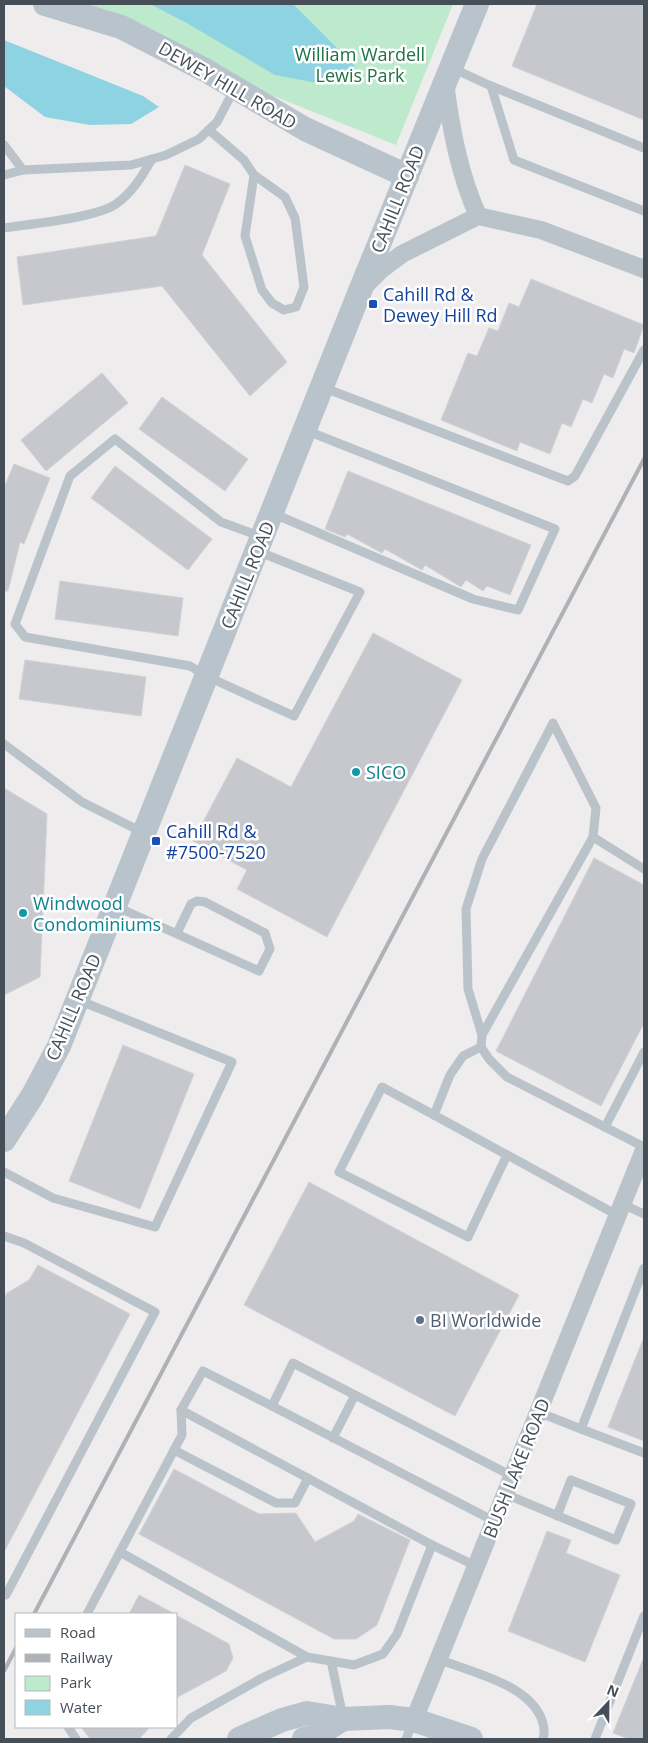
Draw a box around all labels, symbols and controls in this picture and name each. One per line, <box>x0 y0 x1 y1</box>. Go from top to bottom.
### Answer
street label: DEWEY HILL ROAD <box>155 36 301 134</box>
park label: William Wardell Lewis Park <box>295 42 425 87</box>
street label: CAHILL ROAD <box>365 142 429 256</box>
place label: Cahill Rd & Dewey Hill Rd <box>383 282 498 327</box>
marker: Cahill Rd & Dewey Hill Rd <box>367 298 379 310</box>
street label: CAHILL ROAD <box>215 518 279 632</box>
place label: SICO <box>366 760 406 784</box>
marker: SICO <box>350 766 362 778</box>
place label: Cahill Rd & #7500-7520 <box>166 819 266 864</box>
marker: Cahill Rd & #7500-7520 <box>150 835 162 847</box>
place label: Windwood Condominiums <box>33 891 161 936</box>
marker: Windwood Condominiums <box>17 907 29 919</box>
street label: CAHILL ROAD <box>40 950 106 1064</box>
place label: BI Worldwide <box>430 1308 541 1332</box>
marker: BI Worldwide <box>414 1314 426 1326</box>
street label: BUSH LAKE ROAD <box>477 1395 555 1541</box>
legend <box>15 1613 178 1728</box>
text: Road <box>60 1622 96 1642</box>
text: Railway <box>60 1647 113 1667</box>
text: Park <box>60 1672 91 1692</box>
north arrow <box>583 1678 633 1728</box>
text: N <box>604 1680 622 1701</box>
text: Water <box>60 1697 102 1717</box>

